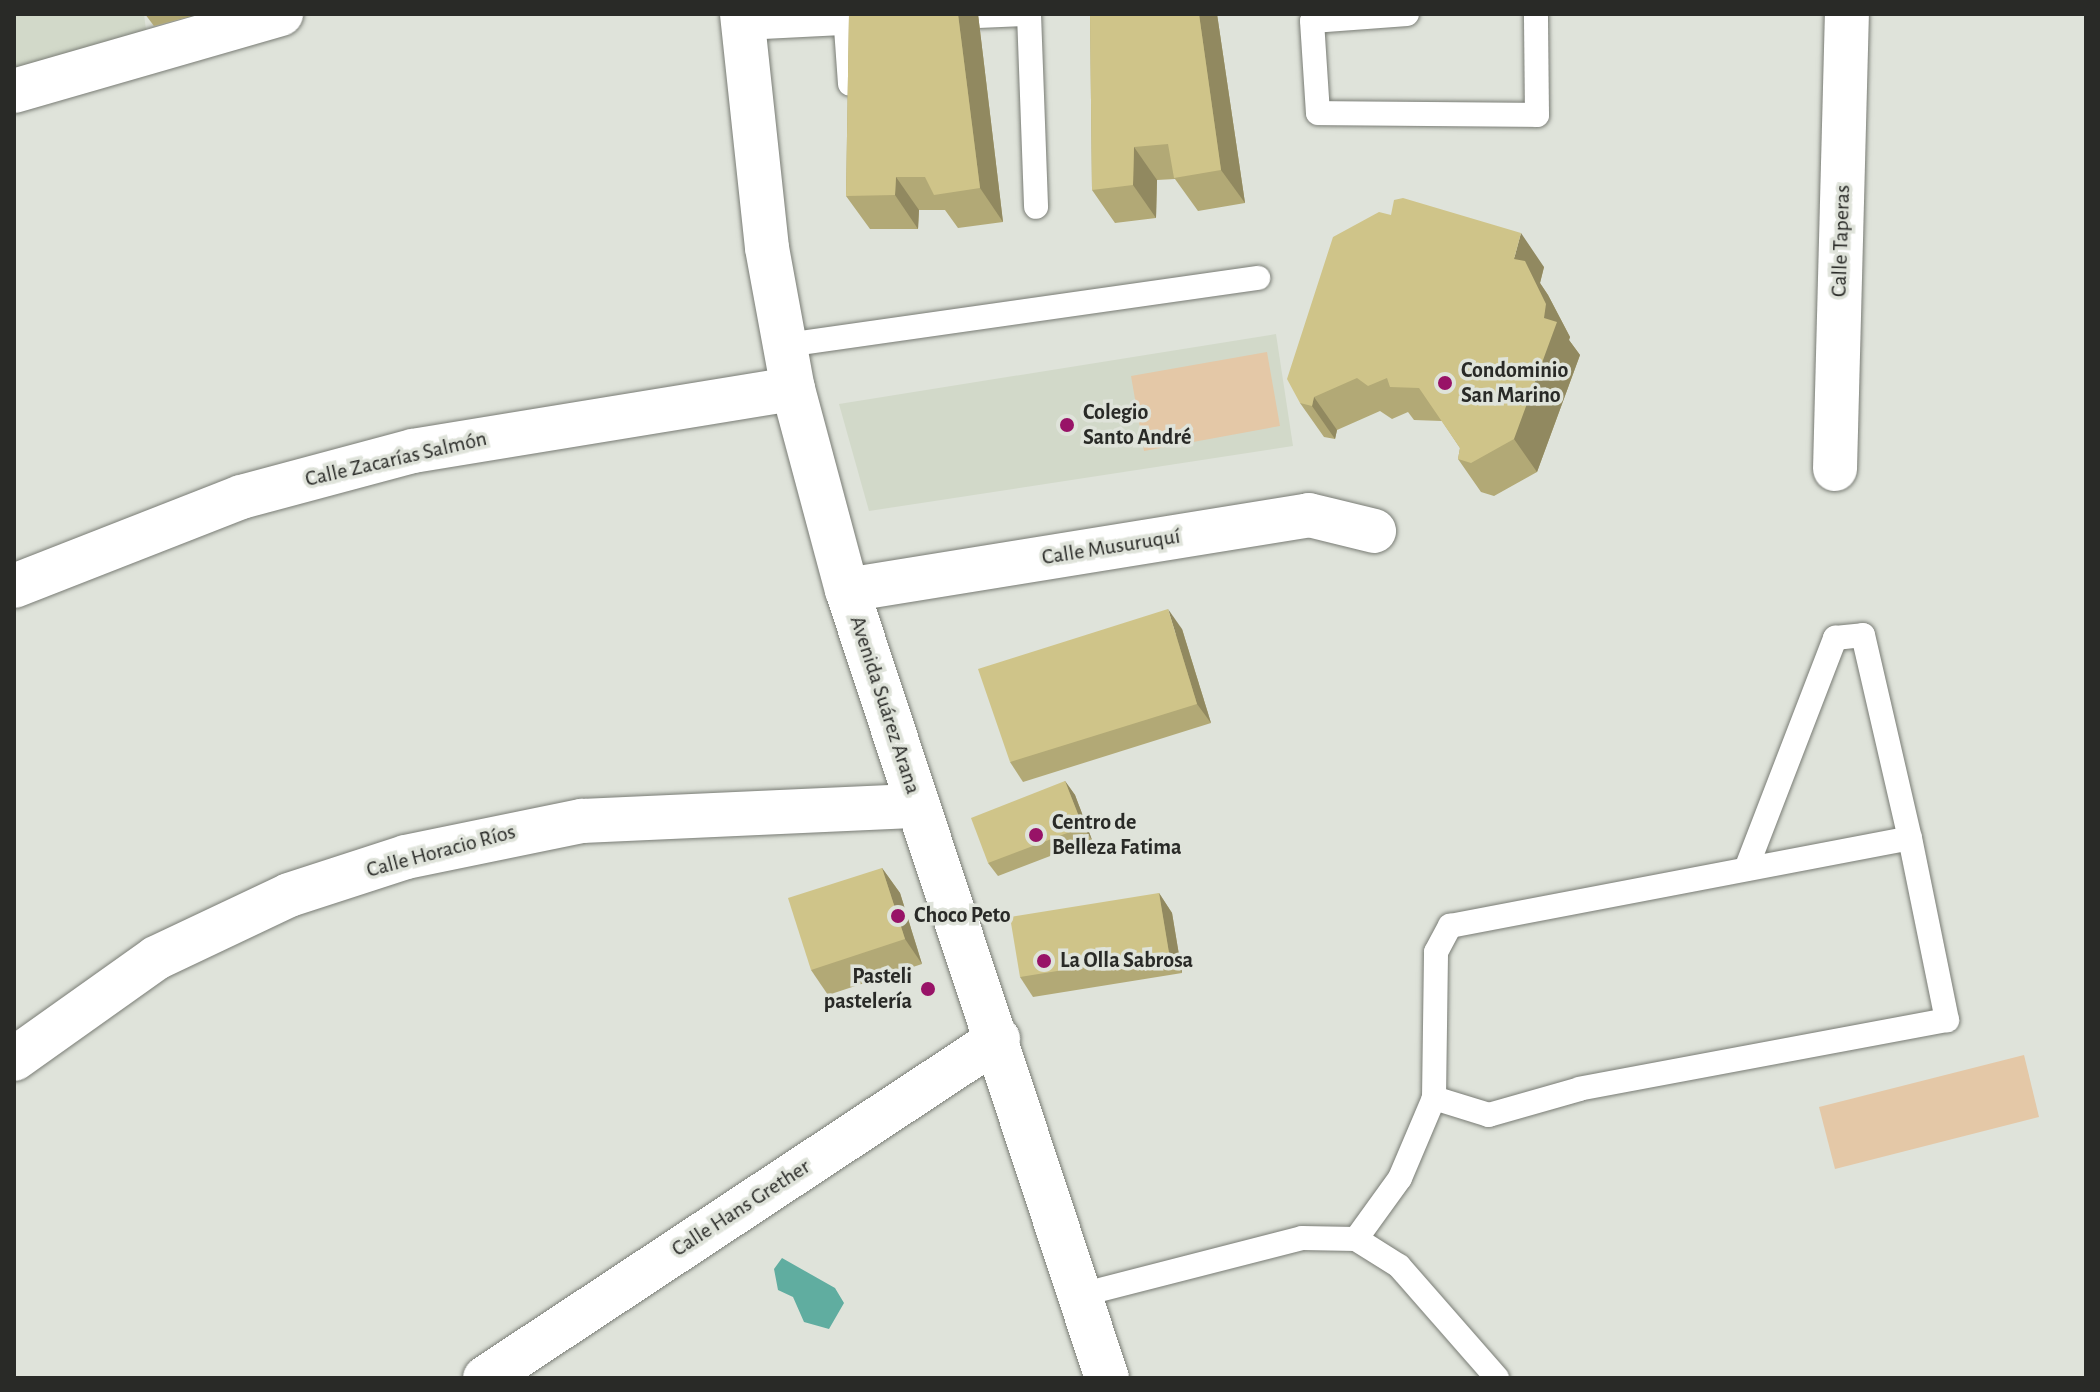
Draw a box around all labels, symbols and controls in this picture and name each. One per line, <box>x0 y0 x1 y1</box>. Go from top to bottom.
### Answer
street label: Calle Taperas <box>1826 184 1856 298</box>
place label: Condominio San Marino <box>1461 357 1568 408</box>
marker: Condominio San Marino <box>1436 374 1454 392</box>
place label: Colegio Santo André <box>1083 399 1191 450</box>
marker: Colegio Santo André <box>1058 416 1076 434</box>
street label: Calle Zacarías Salmón <box>303 425 489 493</box>
street label: Calle Musuruquí <box>1040 523 1182 571</box>
street label: Avenida Suárez Arana <box>844 613 926 797</box>
place label: Centro de Belleza Fatima <box>1052 809 1182 860</box>
street label: Calle Horacio Ríos <box>364 818 518 884</box>
marker: Centro de Belleza Fatima <box>1027 826 1045 844</box>
place label: Choco Peto <box>914 903 1011 929</box>
marker: Choco Peto <box>889 907 907 925</box>
place label: La Olla Sabrosa <box>1060 948 1193 974</box>
marker: La Olla Sabrosa <box>1035 952 1053 970</box>
place label: Pasteli pastelería <box>824 963 912 1014</box>
marker: Pasteli pastelería <box>919 980 937 998</box>
street label: Calle Hans Grether <box>667 1153 815 1263</box>

